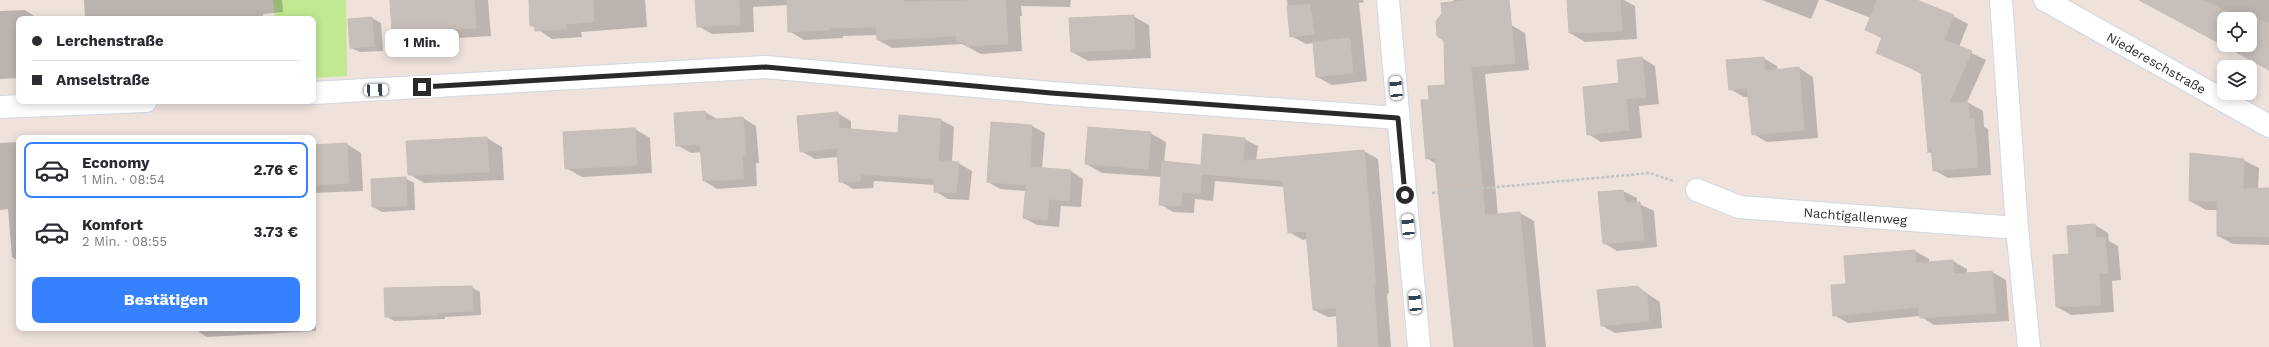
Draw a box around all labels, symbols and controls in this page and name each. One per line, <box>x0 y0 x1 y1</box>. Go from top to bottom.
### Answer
map controls <box>2217 12 2257 100</box>
button: locate <box>2217 12 2257 52</box>
callout: 1 Min. <box>385 29 459 57</box>
street label: Niedereschstraße <box>2104 29 2209 97</box>
text: Lerchenstraße <box>56 32 164 50</box>
text: 1 Min. <box>404 35 440 50</box>
button: layers <box>2217 60 2257 100</box>
text: Amselstraße <box>56 71 150 89</box>
car <box>1389 76 1403 100</box>
route end <box>413 78 431 96</box>
car <box>364 83 388 97</box>
icon: car <box>34 152 70 188</box>
text: Economy <box>82 154 149 172</box>
text: 2.76 € <box>254 161 298 179</box>
text: 1 Min. · 08:54 <box>82 172 165 187</box>
route start <box>1396 186 1414 204</box>
street label: Nachtigallenweg <box>1803 205 1908 228</box>
icon: car <box>34 214 70 250</box>
car <box>1401 214 1415 238</box>
text: Komfort <box>82 216 143 234</box>
text: 3.73 € <box>254 223 298 241</box>
text: 2 Min. · 08:55 <box>82 234 167 249</box>
button: Bestätigen <box>32 277 300 323</box>
car <box>1408 290 1422 314</box>

